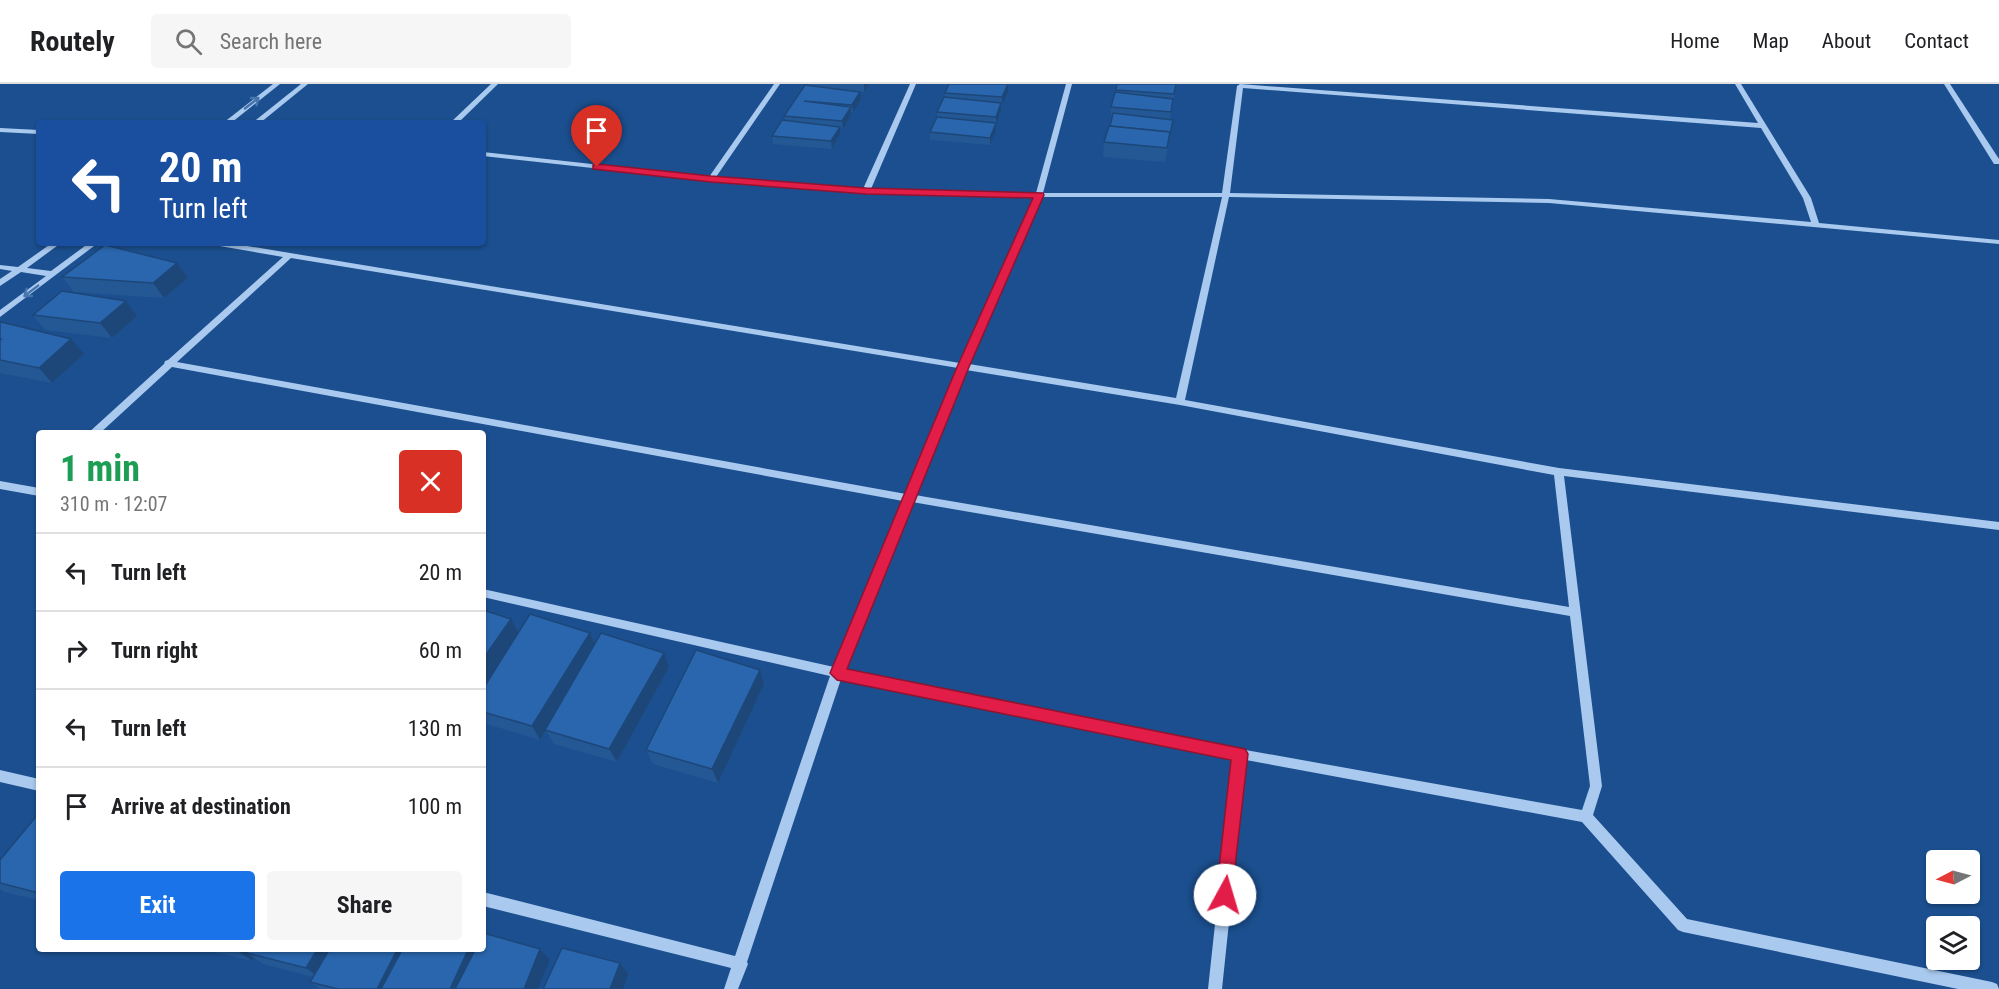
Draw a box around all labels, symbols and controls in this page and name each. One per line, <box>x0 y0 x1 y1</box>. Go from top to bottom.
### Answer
search box <box>151 14 571 68</box>
text: Routely <box>30 25 115 58</box>
icon: search <box>172 25 205 58</box>
text: Search here <box>220 29 322 54</box>
text: Home <box>1670 29 1720 53</box>
text: Map <box>1753 29 1789 53</box>
text: About <box>1822 29 1871 53</box>
text: Contact <box>1904 29 1969 53</box>
one-way arrow <box>244 97 260 110</box>
pin <box>571 105 622 167</box>
icon: arrive <box>580 114 613 147</box>
text: 20 m <box>159 143 242 192</box>
icon: left <box>60 144 138 222</box>
text: Turn left <box>159 193 248 225</box>
one-way arrow <box>23 284 39 297</box>
text: 1 min <box>60 448 140 490</box>
button: close <box>399 450 462 513</box>
text: 310 m · 12:07 <box>60 492 167 516</box>
icon: left <box>60 556 93 589</box>
text: Turn left <box>111 560 186 585</box>
text: 20 m <box>419 560 462 585</box>
icon: right <box>60 634 93 667</box>
text: Turn right <box>111 638 198 663</box>
text: 60 m <box>419 638 462 663</box>
icon: left <box>60 712 93 745</box>
text: Turn left <box>111 716 186 741</box>
text: 130 m <box>408 716 462 741</box>
icon: arrive <box>60 790 93 823</box>
text: Arrive at destination <box>111 794 291 819</box>
text: 100 m <box>408 794 462 819</box>
north arrow <box>1926 850 1980 904</box>
map controls <box>1926 850 1980 970</box>
position arrow <box>1193 863 1257 927</box>
button: Exit <box>60 871 255 940</box>
button: Share <box>267 871 462 940</box>
button: layers <box>1926 916 1980 970</box>

